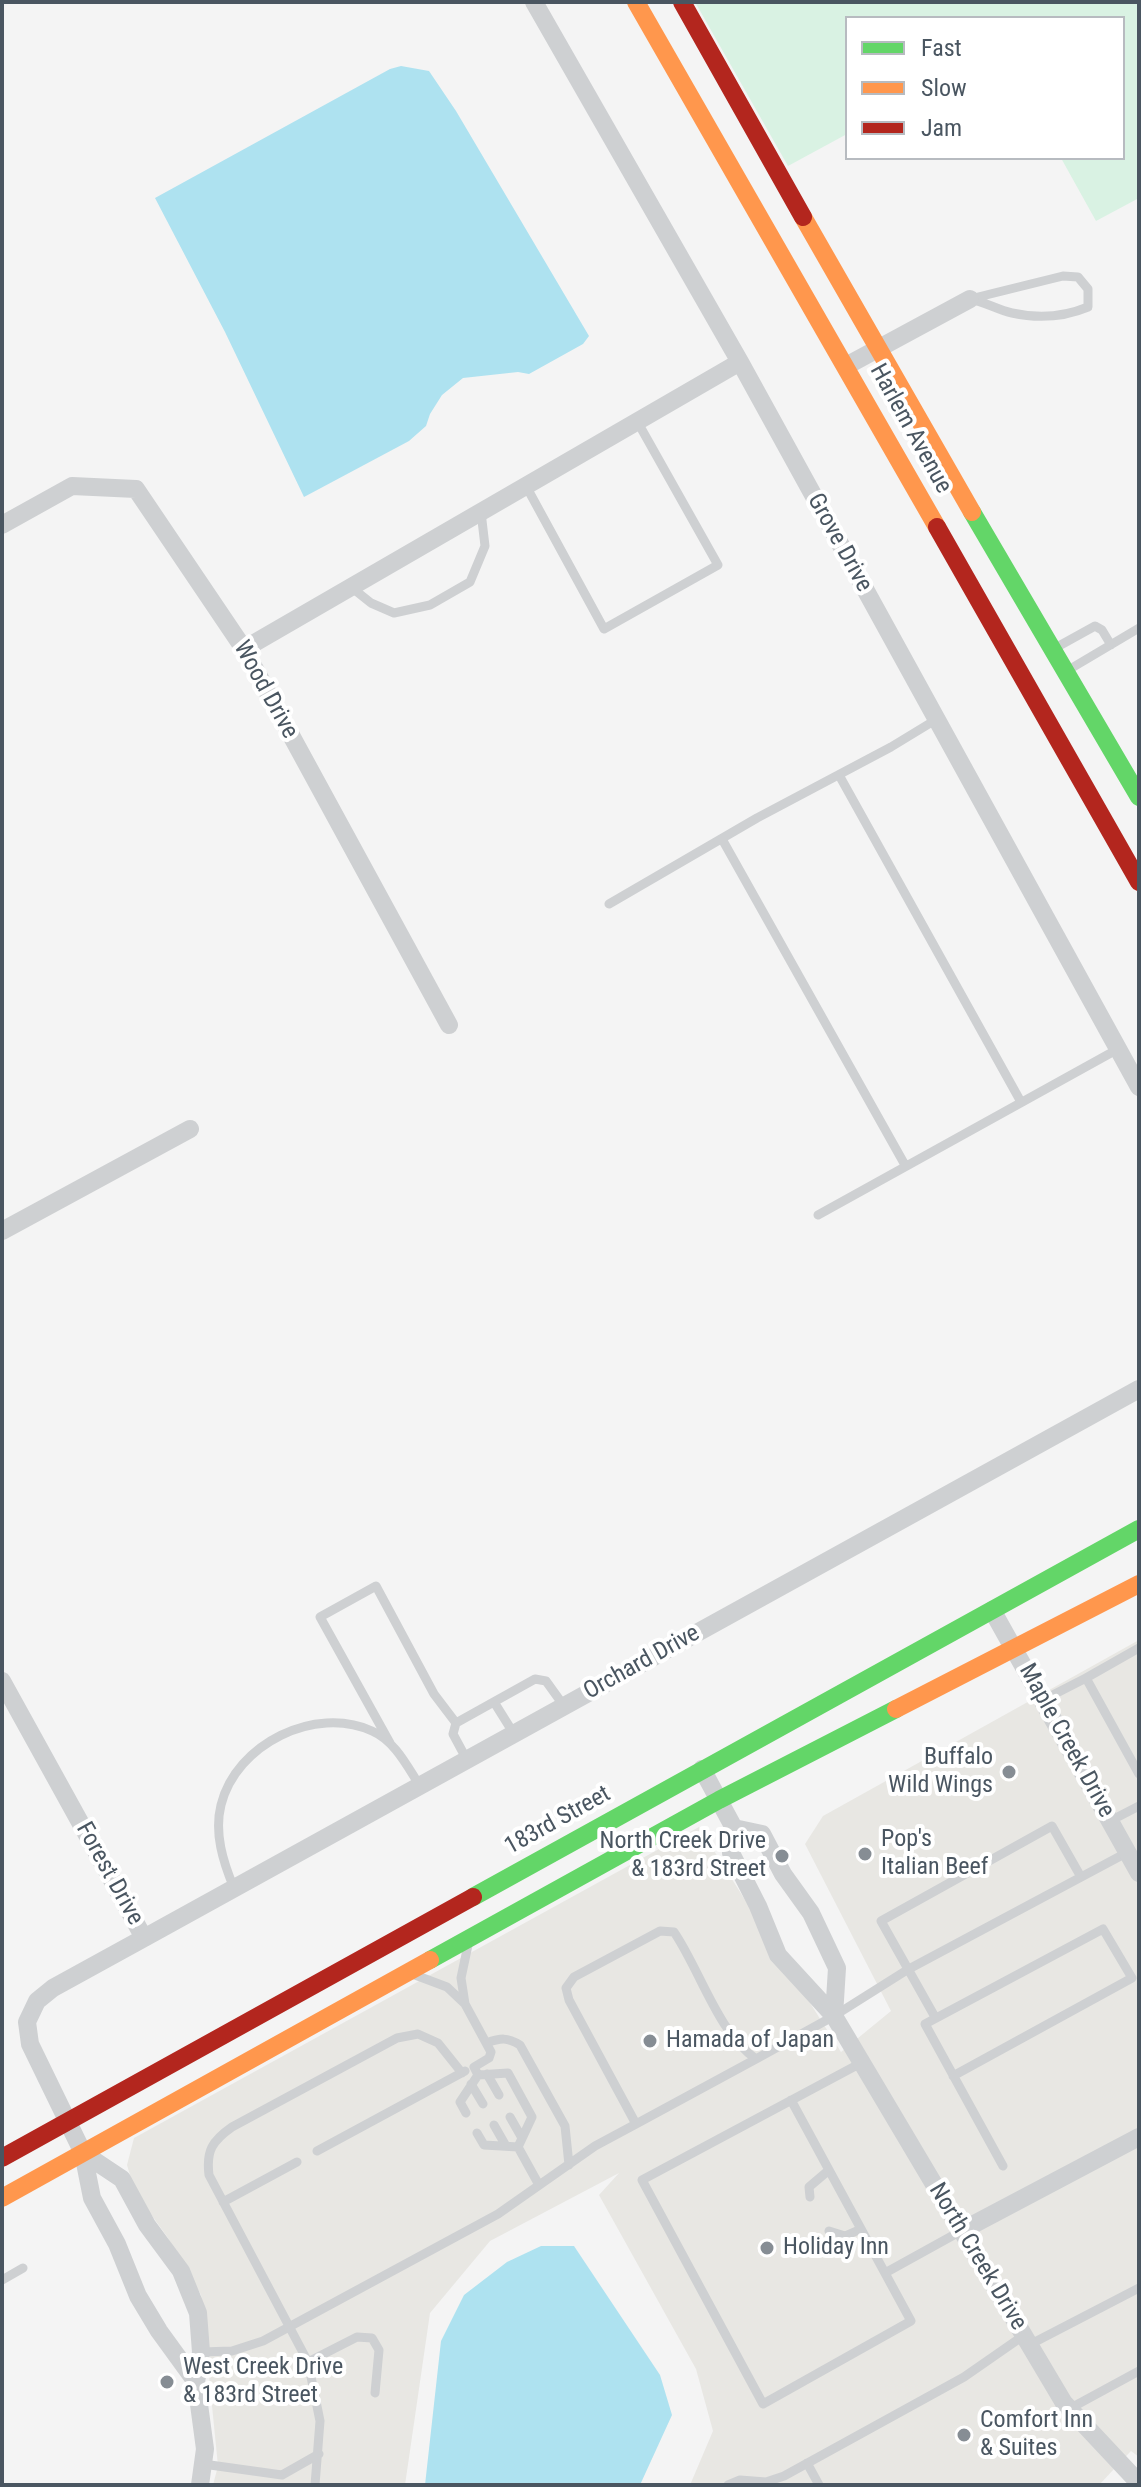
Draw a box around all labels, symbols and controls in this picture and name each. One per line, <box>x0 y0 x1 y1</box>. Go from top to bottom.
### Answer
legend <box>845 16 1125 160</box>
text: Fast <box>921 34 962 62</box>
text: Slow <box>921 74 967 102</box>
text: Jam <box>921 114 962 142</box>
street label: Harlem Avenue <box>863 359 957 499</box>
street label: Grove Drive <box>800 489 878 597</box>
street label: Wood Drive <box>226 636 304 744</box>
street label: Orchard Drive <box>579 1619 705 1707</box>
street label: Maple Creek Drive <box>1012 1659 1120 1823</box>
place label: Buffalo Wild Wings <box>888 1744 993 1800</box>
marker: Buffalo Wild Wings <box>1000 1763 1018 1781</box>
street label: 183rd Street <box>500 1780 616 1862</box>
street label: Forest Drive <box>69 1818 149 1930</box>
place label: Pop's Italian Beef <box>881 1826 988 1882</box>
place label: North Creek Drive & 183rd Street <box>600 1828 766 1884</box>
marker: Pop's Italian Beef <box>856 1845 874 1863</box>
marker: North Creek Drive & 183rd Street <box>773 1847 791 1865</box>
place label: Hamada of Japan <box>666 2027 834 2055</box>
marker: Hamada of Japan <box>641 2032 659 2050</box>
street label: North Creek Drive <box>922 2178 1032 2336</box>
place label: Holiday Inn <box>783 2234 889 2262</box>
marker: Holiday Inn <box>758 2239 776 2257</box>
place label: West Creek Drive & 183rd Street <box>183 2354 343 2410</box>
marker: West Creek Drive & 183rd Street <box>158 2373 176 2391</box>
place label: Comfort Inn & Suites <box>980 2407 1093 2463</box>
marker: Comfort Inn & Suites <box>955 2426 973 2444</box>

